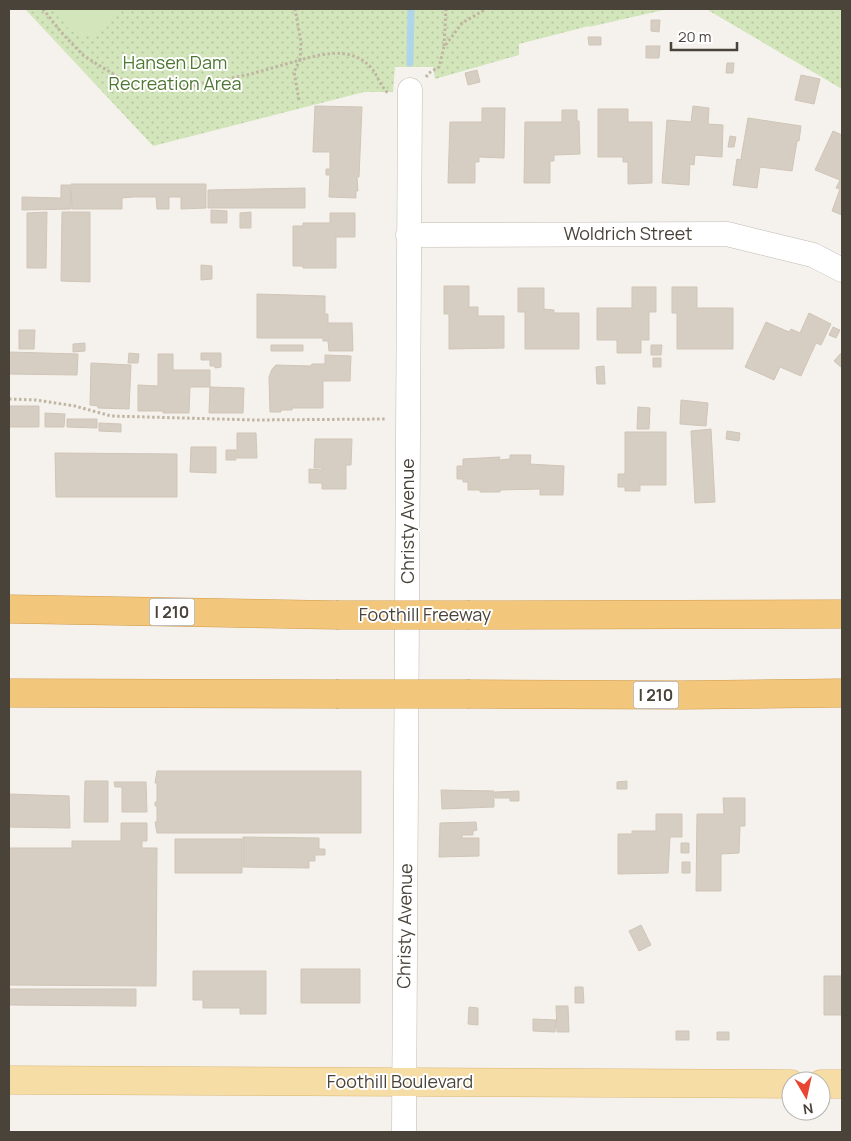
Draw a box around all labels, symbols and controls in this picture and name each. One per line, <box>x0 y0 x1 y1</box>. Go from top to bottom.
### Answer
scale bar <box>671 20 737 52</box>
text: 20 m <box>678 26 711 47</box>
park label: Hansen Dam Recreation Area <box>109 50 241 95</box>
street label: Woldrich Street <box>563 221 693 245</box>
street label: Christy Avenue <box>395 458 419 584</box>
road number: I 210 <box>150 598 194 626</box>
street label: Foothill Freeway <box>359 602 492 626</box>
road number: I 210 <box>634 682 678 708</box>
street label: Christy Avenue <box>391 863 417 989</box>
street label: Foothill Boulevard <box>327 1069 473 1093</box>
north arrow <box>781 1071 831 1121</box>
text: N <box>802 1099 815 1120</box>

